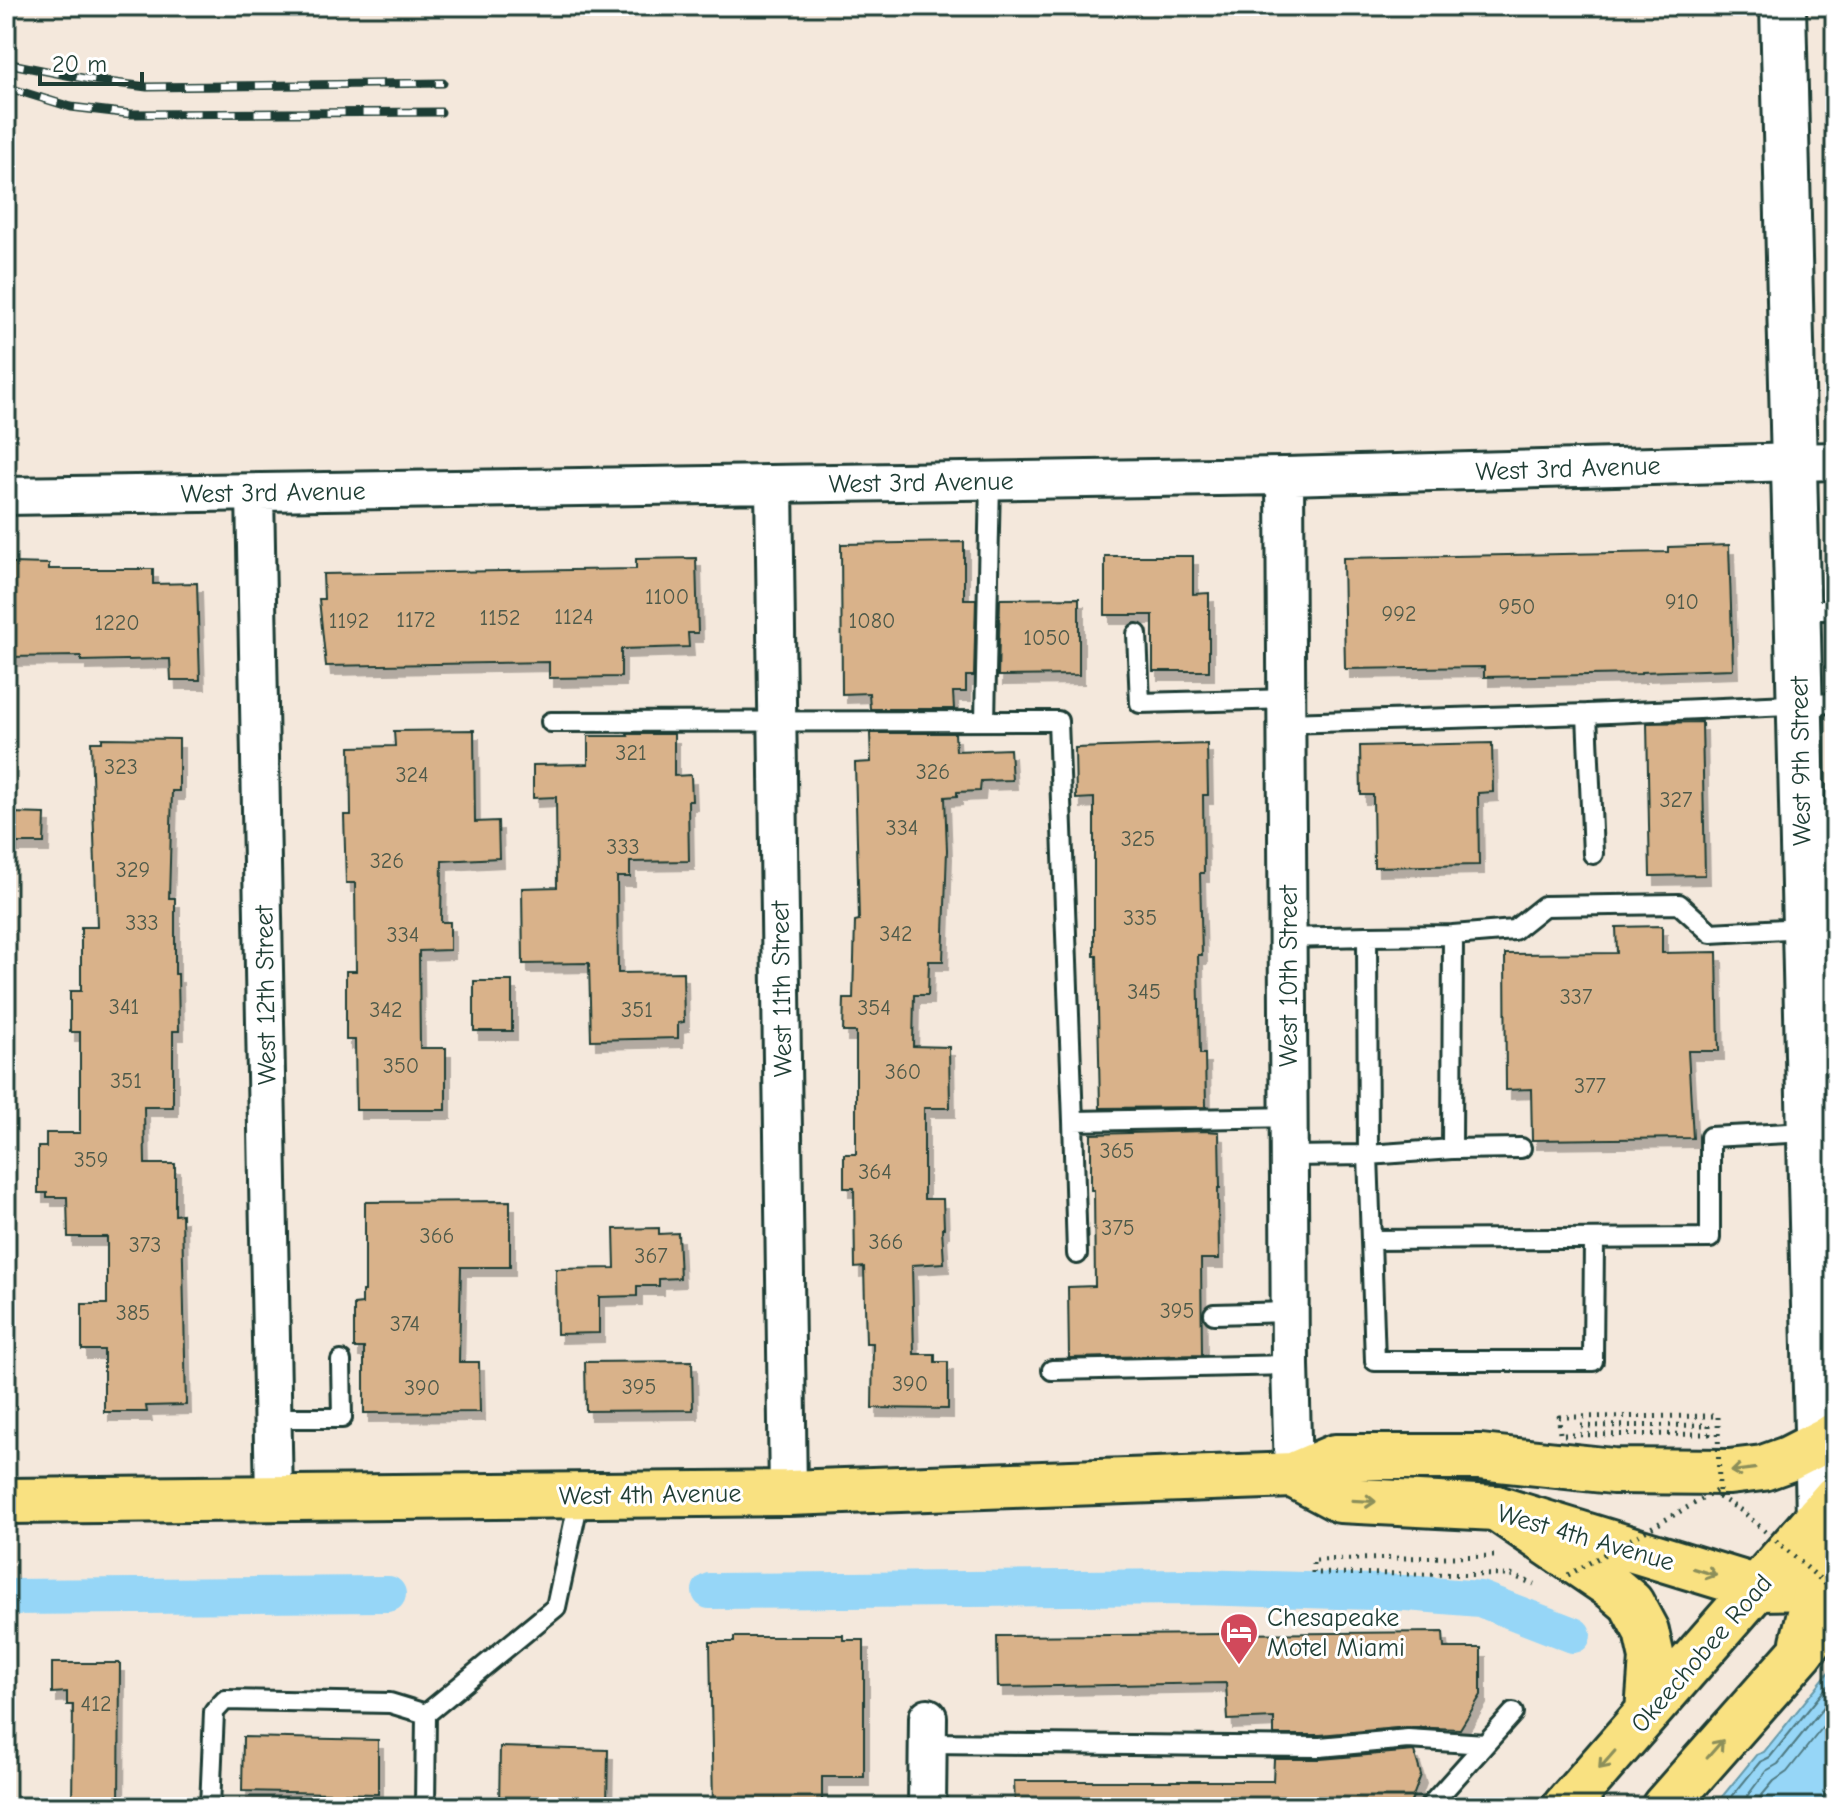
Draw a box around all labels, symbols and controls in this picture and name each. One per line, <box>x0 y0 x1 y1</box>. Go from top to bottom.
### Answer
scale bar <box>40 36 142 86</box>
text: 20 m <box>52 50 107 78</box>
street label: West 3rd Avenue <box>1475 451 1661 487</box>
street label: West 3rd Avenue <box>828 466 1014 500</box>
street label: West 3rd Avenue <box>180 476 366 510</box>
house number: 1100 <box>645 584 689 610</box>
house number: 910 <box>1665 589 1699 615</box>
house number: 950 <box>1498 594 1536 620</box>
house number: 992 <box>1382 601 1416 627</box>
house number: 1124 <box>554 604 594 630</box>
house number: 1152 <box>480 605 520 631</box>
house number: 1172 <box>396 607 436 633</box>
house number: 1192 <box>329 608 369 634</box>
house number: 1080 <box>849 608 895 634</box>
house number: 1220 <box>94 610 140 636</box>
house number: 1050 <box>1023 625 1071 651</box>
street label: West 9th Street <box>1784 674 1817 846</box>
house number: 321 <box>615 740 647 766</box>
house number: 323 <box>104 754 138 780</box>
house number: 326 <box>916 759 950 785</box>
house number: 324 <box>395 762 429 788</box>
house number: 327 <box>1659 787 1693 813</box>
house number: 334 <box>886 815 918 841</box>
house number: 325 <box>1121 826 1155 852</box>
house number: 333 <box>606 834 640 860</box>
house number: 326 <box>370 848 404 874</box>
house number: 329 <box>116 857 150 883</box>
street label: West 10th Street <box>1274 883 1304 1067</box>
street label: West 11th Street <box>765 899 799 1077</box>
street label: West 12th Street <box>249 903 283 1085</box>
house number: 335 <box>1123 905 1157 931</box>
house number: 333 <box>125 910 159 936</box>
house number: 342 <box>879 921 913 947</box>
house number: 334 <box>387 922 419 948</box>
house number: 345 <box>1127 979 1161 1005</box>
house number: 337 <box>1560 984 1593 1010</box>
house number: 341 <box>109 994 139 1020</box>
house number: 354 <box>857 995 891 1021</box>
house number: 342 <box>369 997 403 1023</box>
house number: 351 <box>621 997 653 1023</box>
house number: 350 <box>383 1053 419 1079</box>
house number: 360 <box>885 1059 921 1085</box>
house number: 351 <box>110 1068 142 1094</box>
house number: 377 <box>1574 1073 1607 1099</box>
house number: 365 <box>1100 1138 1134 1164</box>
house number: 359 <box>74 1147 108 1173</box>
house number: 364 <box>858 1159 892 1185</box>
house number: 375 <box>1101 1215 1135 1241</box>
house number: 366 <box>420 1223 454 1249</box>
house number: 366 <box>869 1229 903 1255</box>
house number: 373 <box>129 1232 161 1258</box>
house number: 367 <box>634 1243 668 1269</box>
house number: 395 <box>1160 1298 1194 1324</box>
house number: 385 <box>116 1300 150 1326</box>
house number: 374 <box>390 1311 420 1337</box>
house number: 390 <box>892 1371 928 1397</box>
house number: 395 <box>622 1374 656 1400</box>
house number: 390 <box>404 1375 440 1401</box>
one-way arrow <box>1731 1463 1756 1478</box>
street label: West 4th Avenue <box>558 1478 742 1512</box>
one-way arrow <box>1350 1494 1377 1509</box>
street label: West 4th Avenue <box>1494 1498 1678 1578</box>
one-way arrow <box>1692 1565 1717 1580</box>
street label: Okeechobee Road <box>1625 1568 1779 1739</box>
place label: Chesapeake Motel Miami <box>1267 1603 1405 1663</box>
hotel icon: Chesapeake Motel Miami <box>1218 1611 1260 1666</box>
house number: 412 <box>81 1691 111 1717</box>
one-way arrow <box>1706 1739 1724 1759</box>
one-way arrow <box>1598 1749 1616 1769</box>

